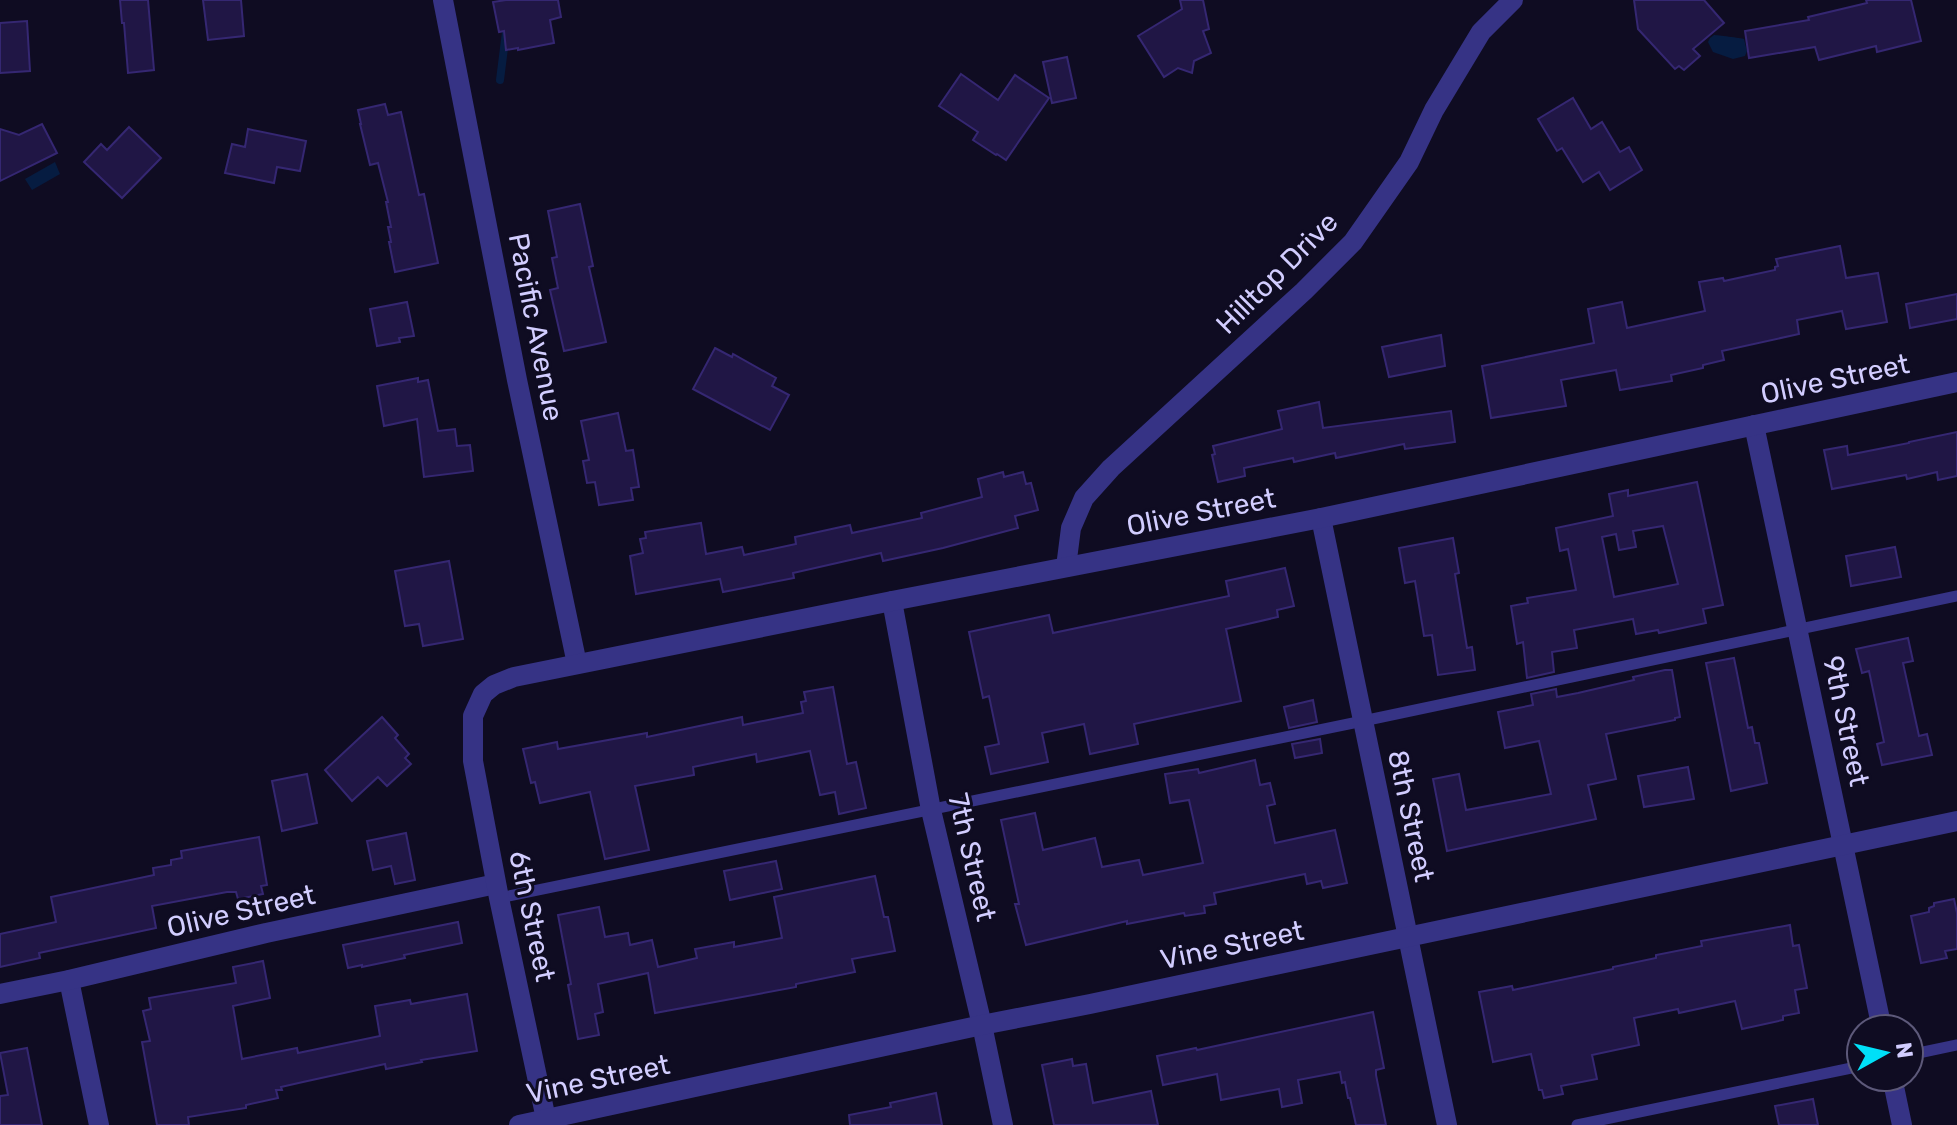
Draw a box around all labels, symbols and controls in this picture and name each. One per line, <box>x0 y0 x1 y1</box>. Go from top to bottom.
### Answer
street label: Hilltop Drive <box>1209 205 1345 341</box>
street label: Pacific Avenue <box>502 230 570 424</box>
street label: Olive Street <box>1758 347 1912 411</box>
street label: Olive Street <box>1124 481 1278 543</box>
street label: 9th Street <box>1816 653 1876 789</box>
street label: 8th Street <box>1381 747 1441 885</box>
street label: 7th Street <box>941 790 1003 924</box>
street label: 6th Street <box>502 848 562 984</box>
street label: Olive Street <box>164 878 318 944</box>
street label: Vine Street <box>1157 914 1307 976</box>
north arrow <box>1845 1013 1925 1093</box>
text: N <box>1890 1041 1919 1060</box>
street label: Vine Street <box>523 1048 673 1110</box>

